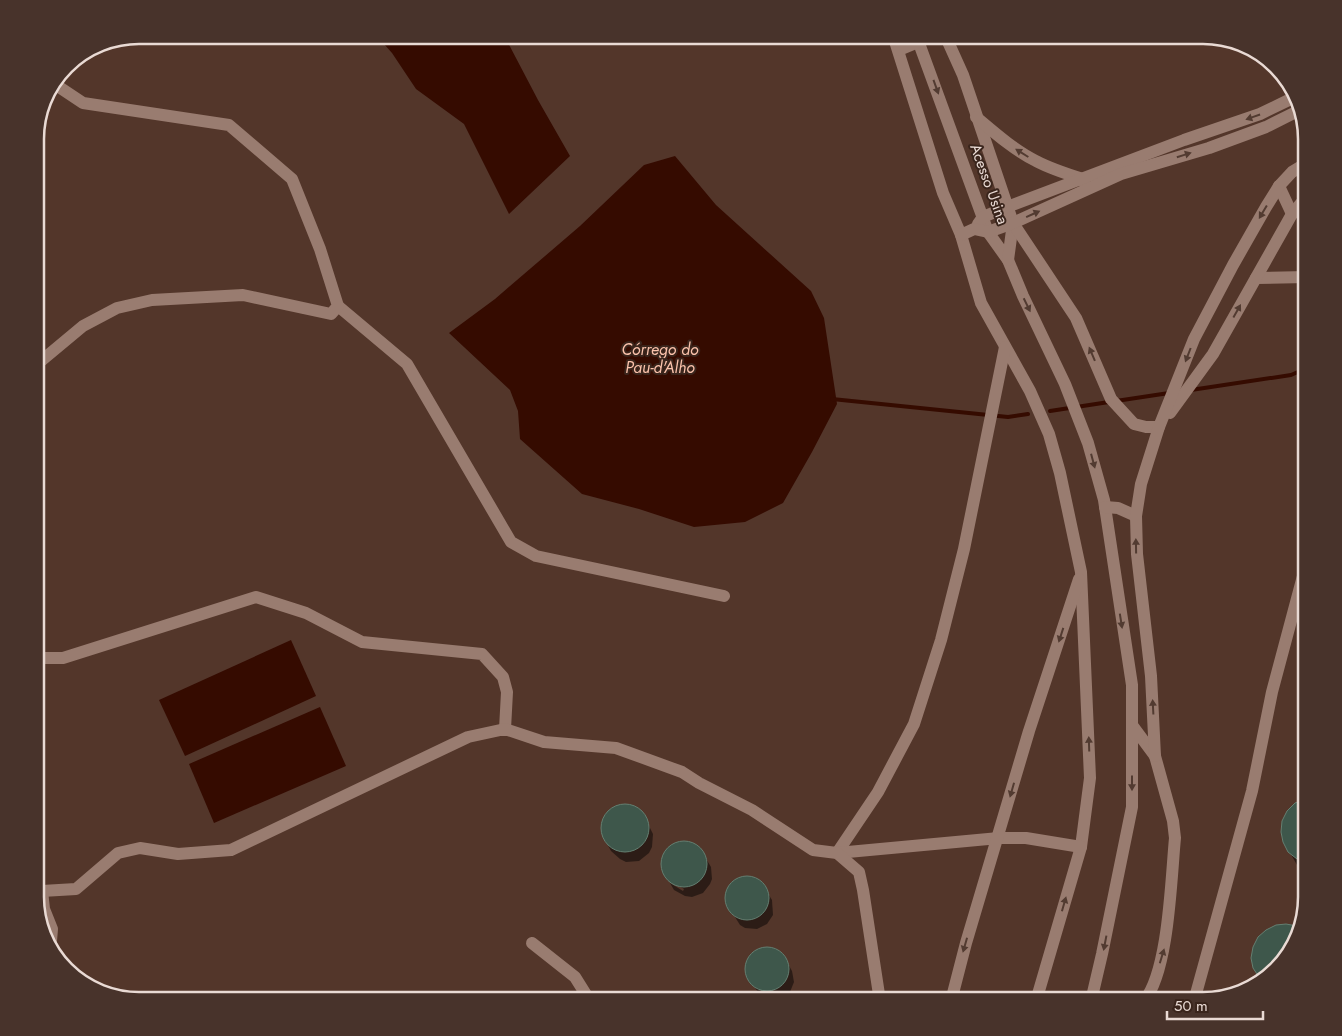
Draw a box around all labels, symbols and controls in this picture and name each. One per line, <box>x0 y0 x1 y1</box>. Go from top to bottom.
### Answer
one-way arrow <box>933 79 940 94</box>
one-way arrow <box>1245 113 1260 121</box>
street label: Acesso Usina <box>964 141 1014 227</box>
one-way arrow <box>1016 149 1029 158</box>
one-way arrow <box>1177 151 1192 159</box>
one-way arrow <box>1259 205 1268 218</box>
one-way arrow <box>1026 210 1040 218</box>
one-way arrow <box>1023 297 1031 312</box>
one-way arrow <box>1233 305 1242 318</box>
water label: Córrego do Pau-d'Alho <box>621 338 699 379</box>
one-way arrow <box>1087 347 1095 361</box>
one-way arrow <box>1183 348 1191 362</box>
one-way arrow <box>1089 454 1097 469</box>
one-way arrow <box>1132 537 1140 553</box>
one-way arrow <box>1118 614 1126 630</box>
one-way arrow <box>1057 627 1064 642</box>
one-way arrow <box>1148 699 1156 715</box>
one-way arrow <box>1084 736 1092 752</box>
one-way arrow <box>1128 775 1136 791</box>
one-way arrow <box>1008 782 1016 797</box>
one-way arrow <box>1061 896 1069 911</box>
one-way arrow <box>1100 935 1108 951</box>
one-way arrow <box>961 938 969 953</box>
one-way arrow <box>1159 949 1167 964</box>
scale bar <box>1167 988 1263 1020</box>
text: 50 m <box>1174 995 1208 1017</box>

